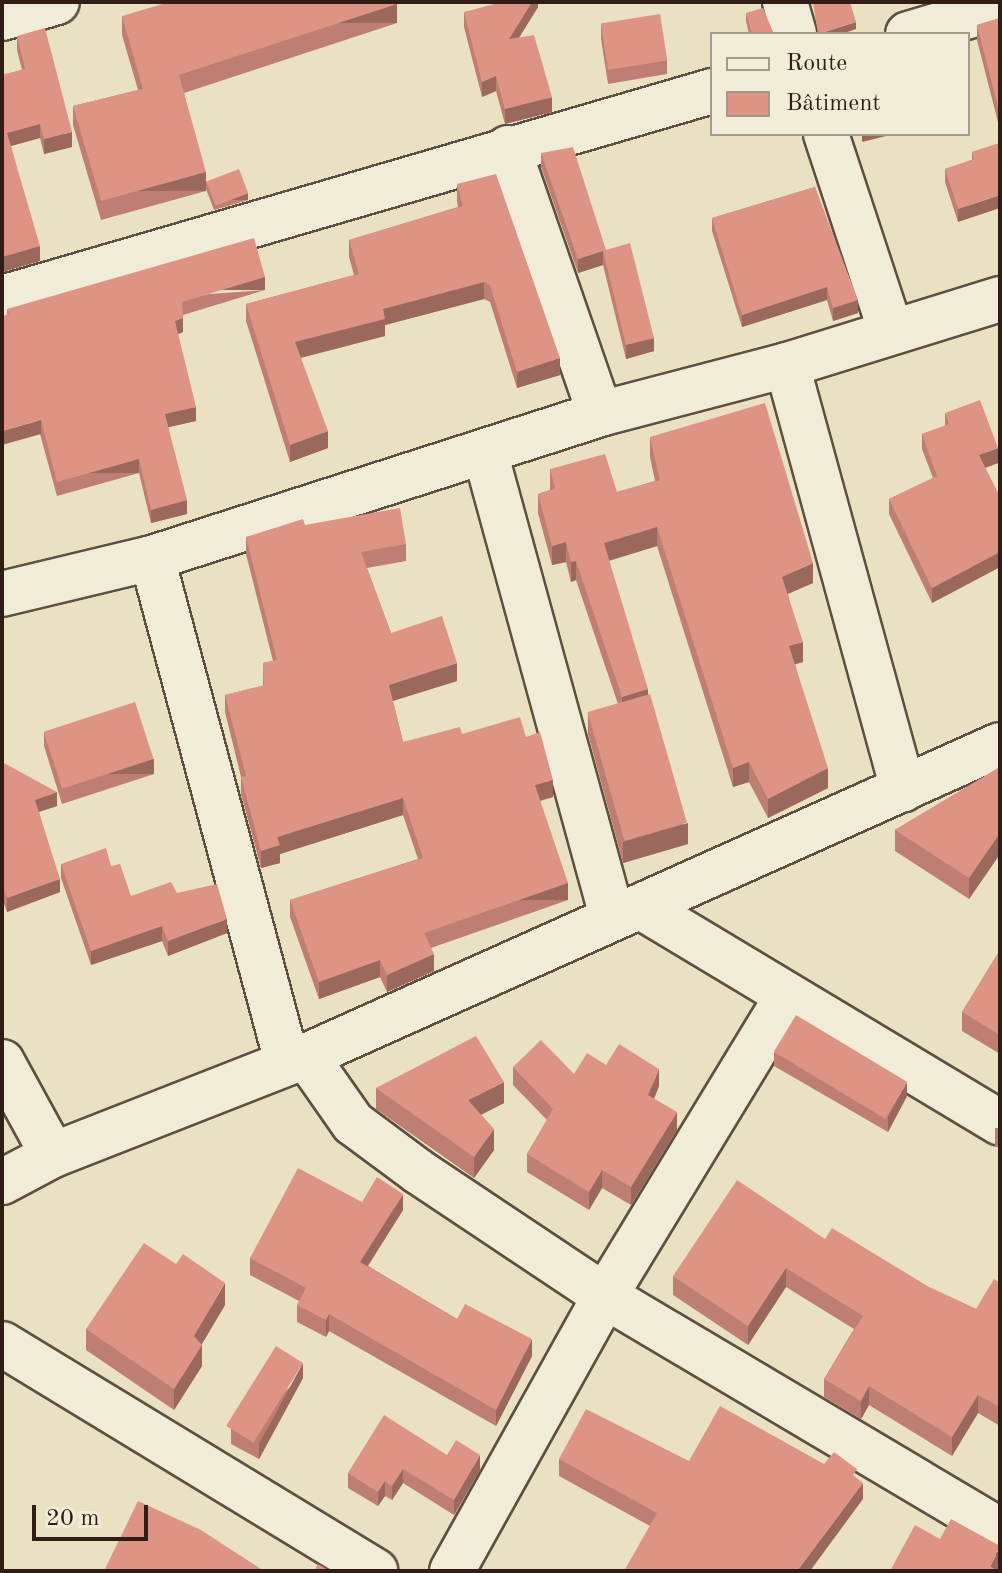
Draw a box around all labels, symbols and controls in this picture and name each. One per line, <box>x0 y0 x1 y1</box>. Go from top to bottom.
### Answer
legend <box>710 32 970 136</box>
text: Route <box>786 52 847 76</box>
text: Bâtiment <box>786 92 881 116</box>
scale bar <box>36 1489 152 1539</box>
text: 20 m <box>46 1507 100 1531</box>

